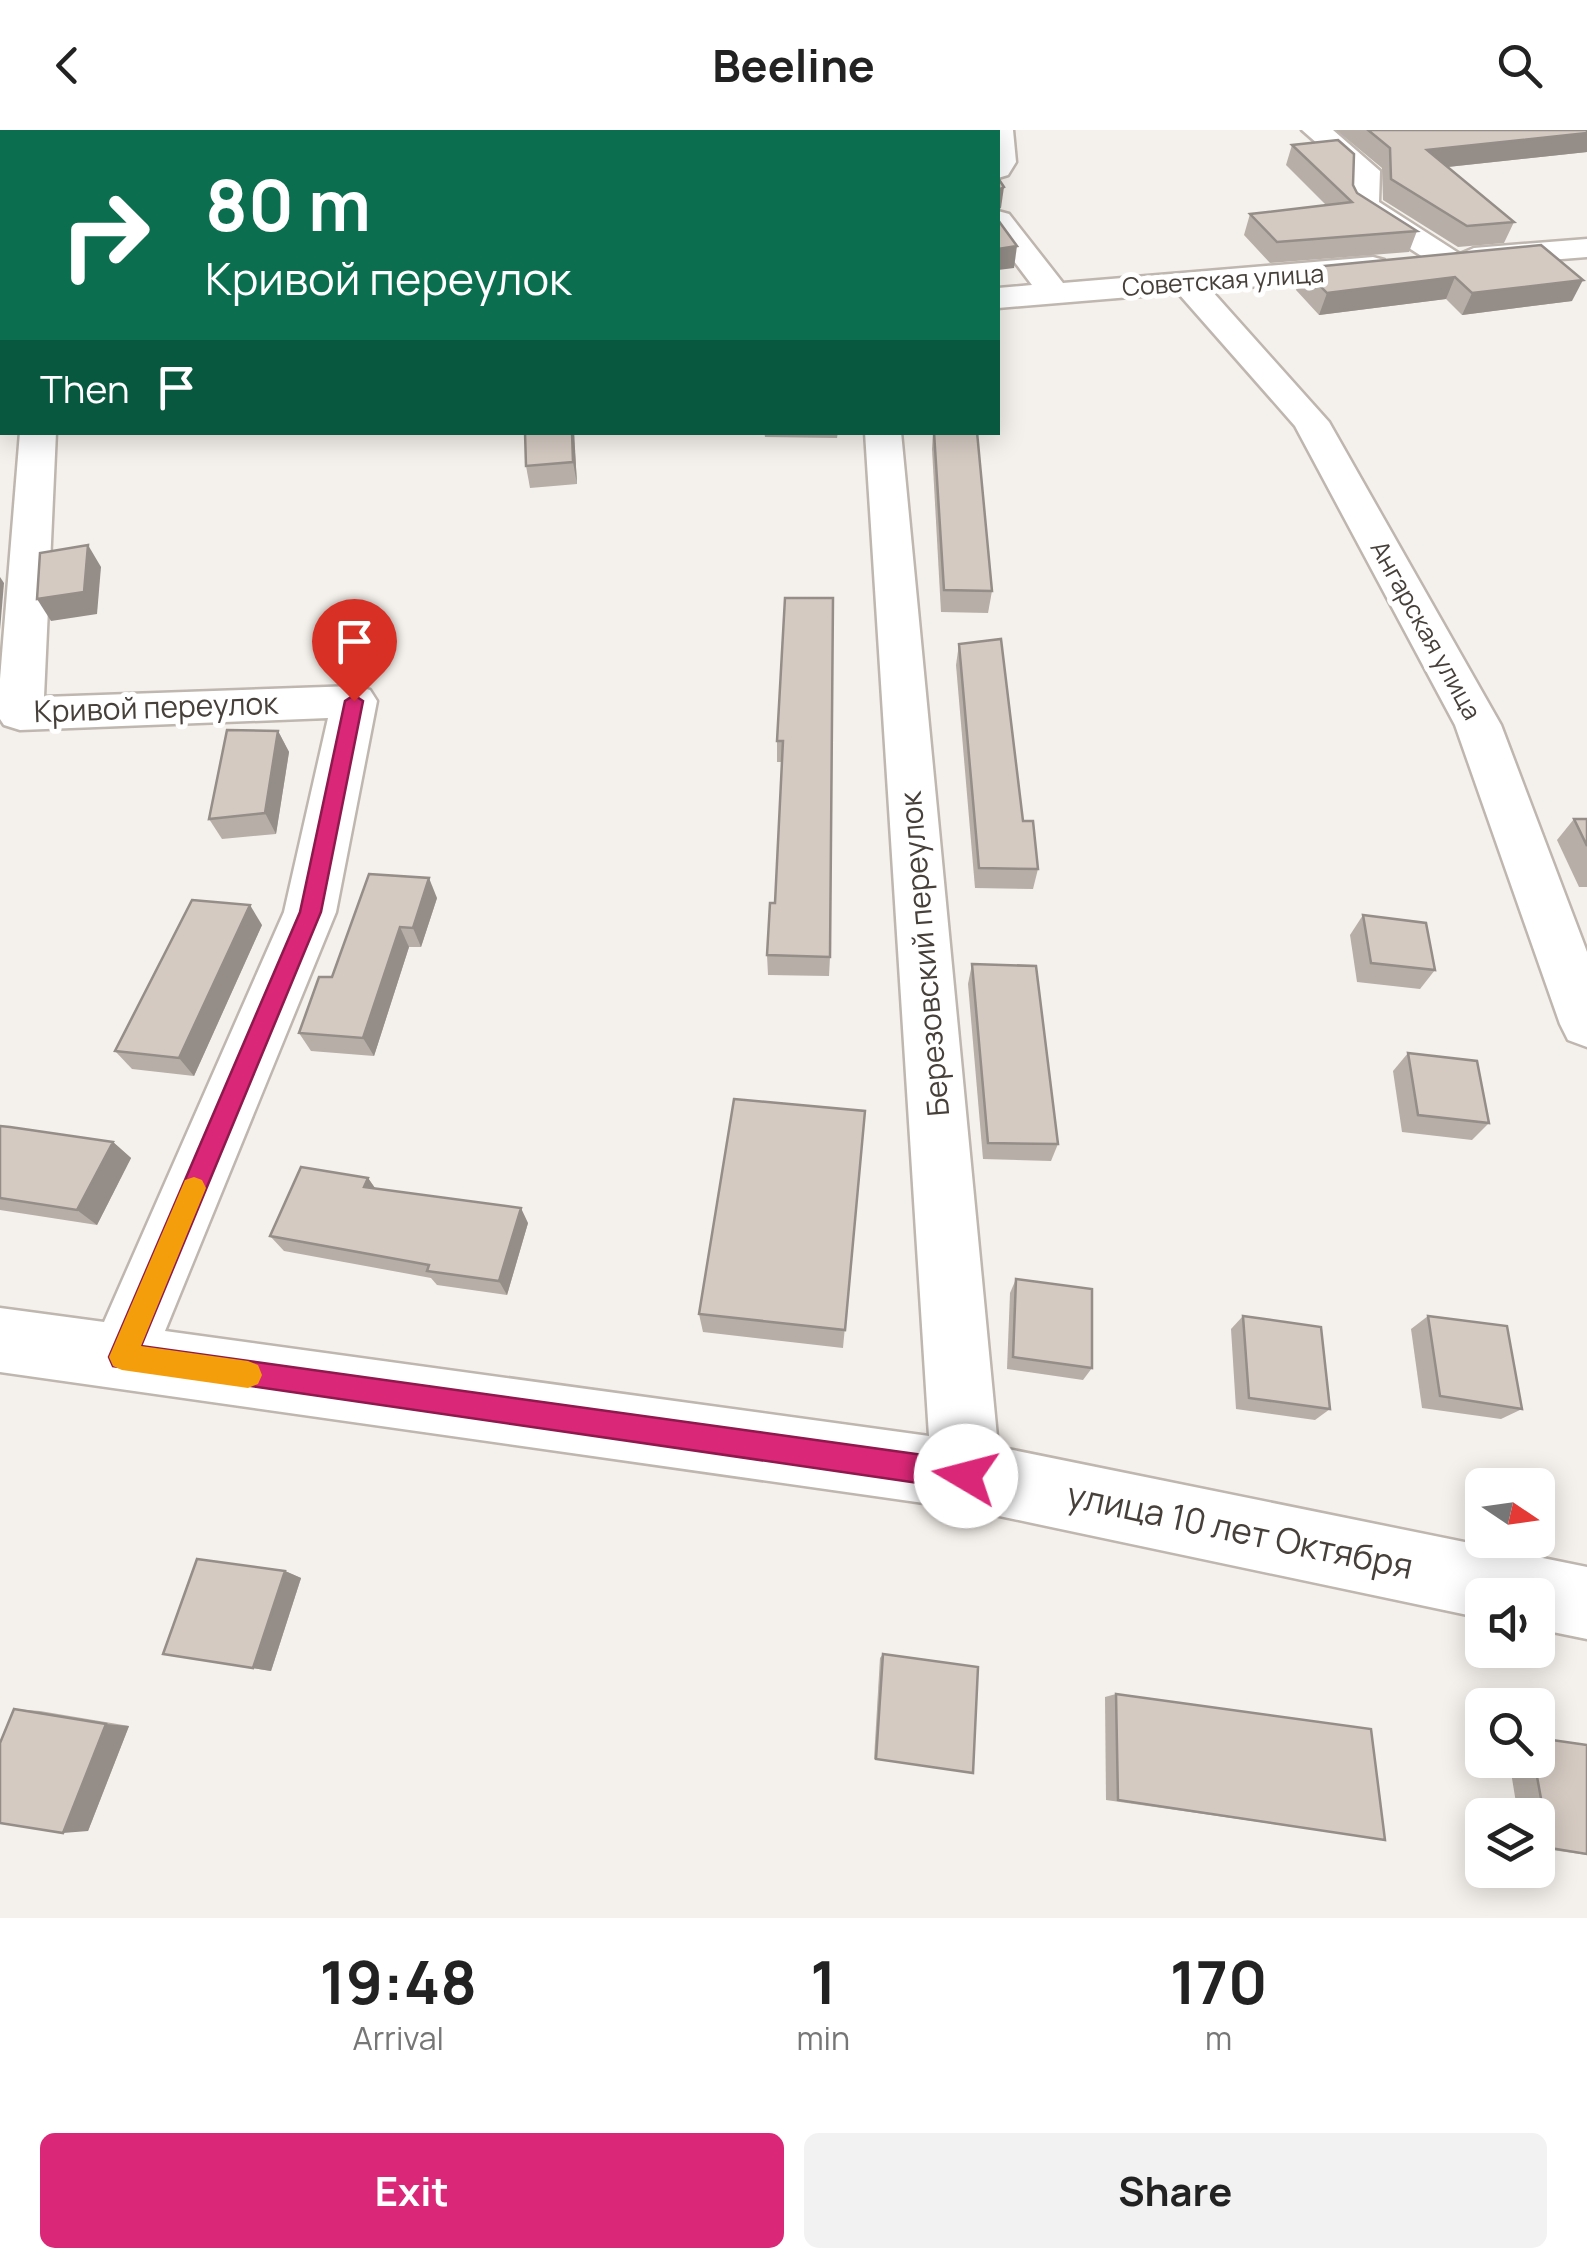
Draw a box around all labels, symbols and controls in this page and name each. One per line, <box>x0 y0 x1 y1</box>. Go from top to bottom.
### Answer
text: Beeline <box>712 34 875 96</box>
icon: back <box>40 38 95 93</box>
icon: search <box>1492 38 1547 93</box>
text: 80 m <box>205 156 371 252</box>
icon: right <box>40 170 170 300</box>
text: Кривой переулок <box>205 247 571 309</box>
street label: Советская улица <box>1121 255 1325 304</box>
icon: arrive <box>149 360 204 415</box>
text: Then <box>40 362 129 414</box>
street label: Ангарская улица <box>1363 534 1490 726</box>
pin <box>312 599 397 702</box>
icon: arrive <box>327 614 382 669</box>
street label: Кривой переулок <box>33 682 280 731</box>
street label: Березовский переулок <box>889 789 958 1118</box>
position arrow <box>914 1424 1018 1528</box>
north arrow <box>1465 1468 1555 1558</box>
map controls <box>1465 1468 1555 1888</box>
street label: улица 10 лет Октября <box>1063 1470 1418 1590</box>
button: sound <box>1465 1578 1555 1668</box>
button: search <box>1465 1688 1555 1778</box>
button: layers <box>1465 1798 1555 1888</box>
text: 19:48 <box>320 1940 477 2022</box>
text: 1 <box>810 1940 836 2022</box>
text: 170 <box>1170 1940 1267 2022</box>
text: Arrival <box>353 2016 444 2060</box>
text: min <box>796 2016 850 2060</box>
text: m <box>1205 2016 1232 2060</box>
button: Exit <box>40 2133 784 2248</box>
button: Share <box>804 2133 1547 2248</box>

